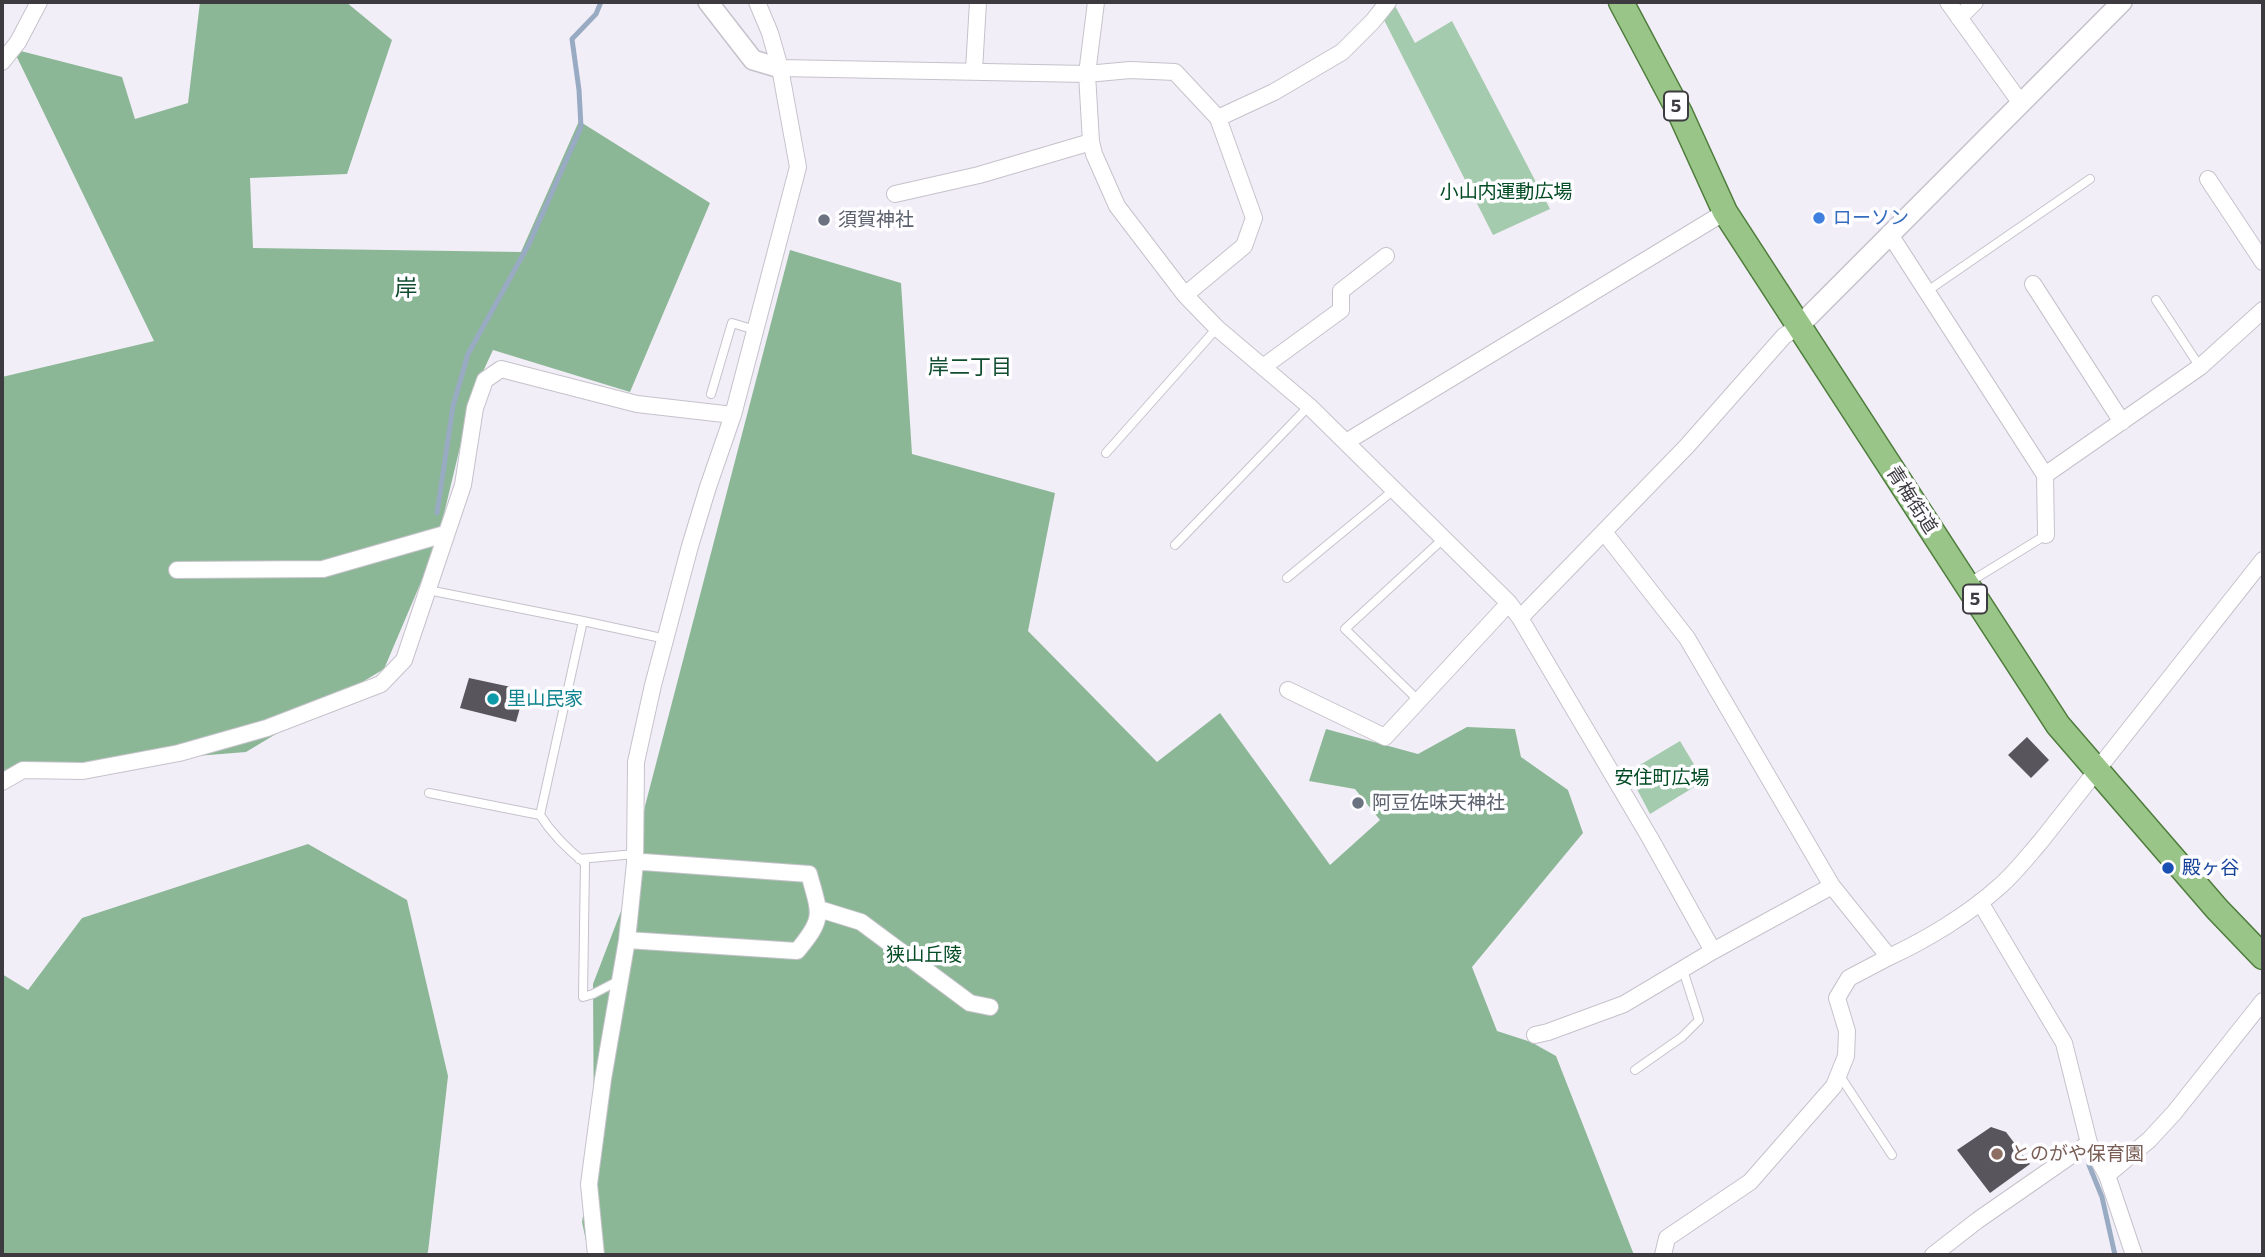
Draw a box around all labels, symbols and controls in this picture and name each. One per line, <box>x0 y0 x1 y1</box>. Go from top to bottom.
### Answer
road number: 5 <box>1664 92 1688 120</box>
park label: 小山内運動広場 <box>1440 181 1572 203</box>
place label: ローソン <box>1833 207 1909 229</box>
place label: 須賀神社 <box>838 209 914 231</box>
marker: ローソン <box>1811 210 1827 226</box>
marker: 須賀神社 <box>816 212 832 228</box>
district label: 岸 <box>395 274 417 302</box>
district label: 岸二丁目 <box>928 354 1012 380</box>
street label: 青梅街道 <box>1882 462 1942 538</box>
road number: 5 <box>1963 584 1987 614</box>
place label: 里山民家 <box>507 688 583 710</box>
marker: 里山民家 <box>485 691 501 707</box>
park label: 安住町広場 <box>1615 767 1709 789</box>
place label: 阿豆佐味天神社 <box>1372 792 1505 814</box>
marker: 阿豆佐味天神社 <box>1350 795 1366 811</box>
place label: 殿ヶ谷 <box>2182 857 2239 879</box>
marker: 殿ヶ谷 <box>2160 860 2176 876</box>
park label: 狭山丘陵 <box>886 944 962 966</box>
place label: とのがや保育園 <box>2011 1143 2144 1165</box>
marker: とのがや保育園 <box>1989 1146 2005 1162</box>

